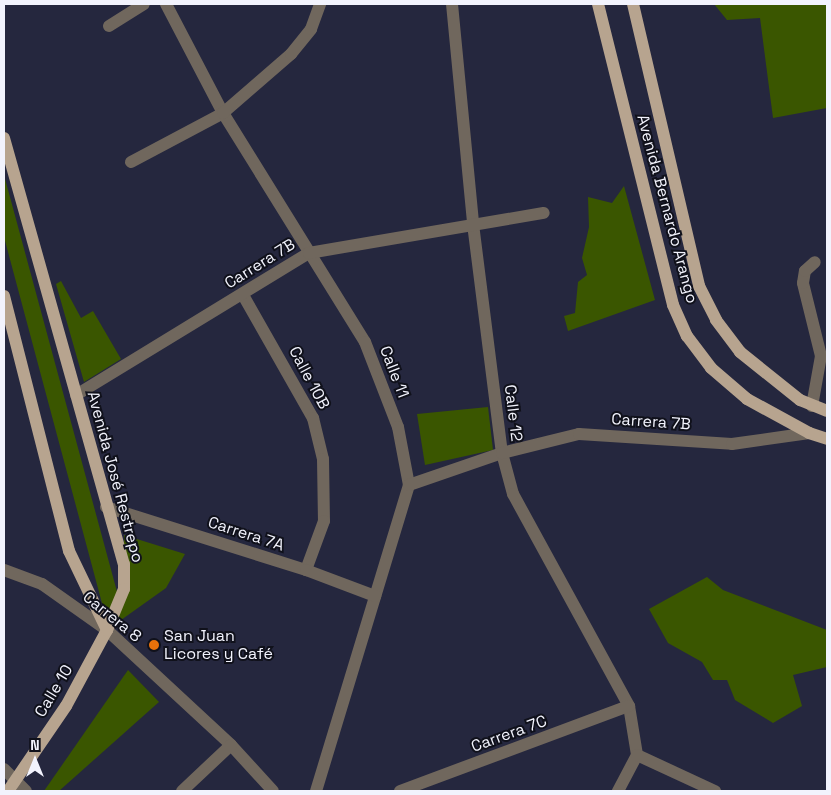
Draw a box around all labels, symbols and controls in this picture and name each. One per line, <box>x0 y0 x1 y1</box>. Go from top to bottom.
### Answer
street label: Avenida Bernardo Arango <box>632 112 702 306</box>
street label: Carrera 7B <box>221 235 299 293</box>
street label: Calle 10B <box>284 343 334 413</box>
street label: Calle 11 <box>375 343 413 401</box>
street label: Calle 12 <box>500 383 526 443</box>
street label: Avenida José Restrepo <box>83 389 147 565</box>
street label: Carrera 7B <box>611 410 691 434</box>
street label: Carrera 7A <box>206 513 286 555</box>
street label: Carrera 8 <box>79 588 145 646</box>
place label: San Juan Licores y Café <box>164 626 273 664</box>
marker: San Juan Licores y Café <box>148 639 160 651</box>
street label: Calle 10 <box>31 661 77 721</box>
street label: Carrera 7C <box>469 711 549 757</box>
north arrow <box>10 735 60 785</box>
text: N <box>30 736 40 754</box>

